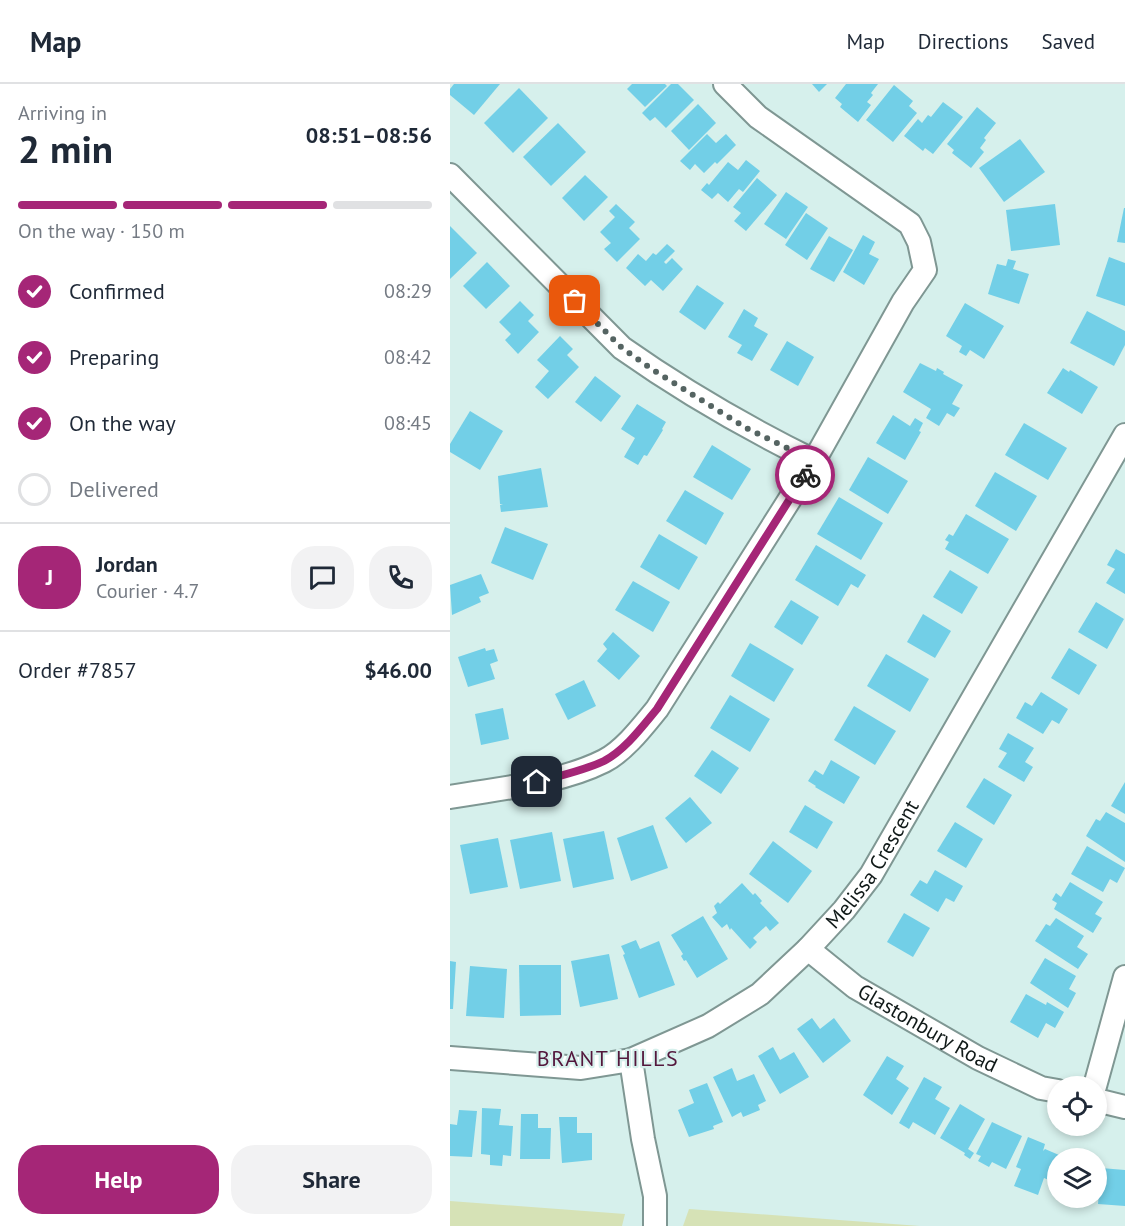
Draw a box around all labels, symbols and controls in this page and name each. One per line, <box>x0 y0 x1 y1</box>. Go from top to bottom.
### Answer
text: Map <box>30 23 81 60</box>
text: Map <box>846 28 885 55</box>
text: Directions <box>918 28 1009 55</box>
text: Saved <box>1042 28 1095 55</box>
text: Arriving in <box>18 100 107 126</box>
text: 08:51–08:56 <box>306 121 432 149</box>
text: 2 min <box>18 123 113 174</box>
text: On the way · 150 m <box>18 218 185 244</box>
icon: check <box>18 275 51 308</box>
pin <box>549 275 600 326</box>
text: Confirmed <box>69 277 165 305</box>
text: 08:29 <box>384 278 432 304</box>
icon: bag <box>558 284 591 317</box>
icon: check <box>18 341 51 374</box>
text: Preparing <box>69 343 159 371</box>
text: 08:42 <box>384 344 432 370</box>
icon: check <box>18 407 51 440</box>
text: On the way <box>69 409 176 437</box>
text: 08:45 <box>384 410 432 436</box>
courier <box>775 445 835 505</box>
icon: bike <box>789 459 822 492</box>
text: Delivered <box>69 475 159 503</box>
button: chat <box>291 546 354 609</box>
button: phone <box>369 546 432 609</box>
text: Jordan <box>96 550 158 578</box>
text: J <box>46 563 53 591</box>
text: Courier · 4.7 <box>96 578 199 604</box>
text: Order #7857 <box>18 656 137 684</box>
text: $46.00 <box>364 656 432 684</box>
pin <box>511 756 562 807</box>
icon: home <box>520 765 553 798</box>
street label: Melissa Crescent <box>820 795 924 934</box>
street label: Glastonbury Road <box>853 977 1002 1078</box>
district label: BRANT HILLS <box>537 1044 679 1072</box>
map controls <box>1047 1076 1107 1208</box>
button: locate <box>1047 1076 1107 1136</box>
button: Help <box>18 1145 219 1214</box>
button: Share <box>231 1145 432 1214</box>
button: layers <box>1047 1148 1107 1208</box>

